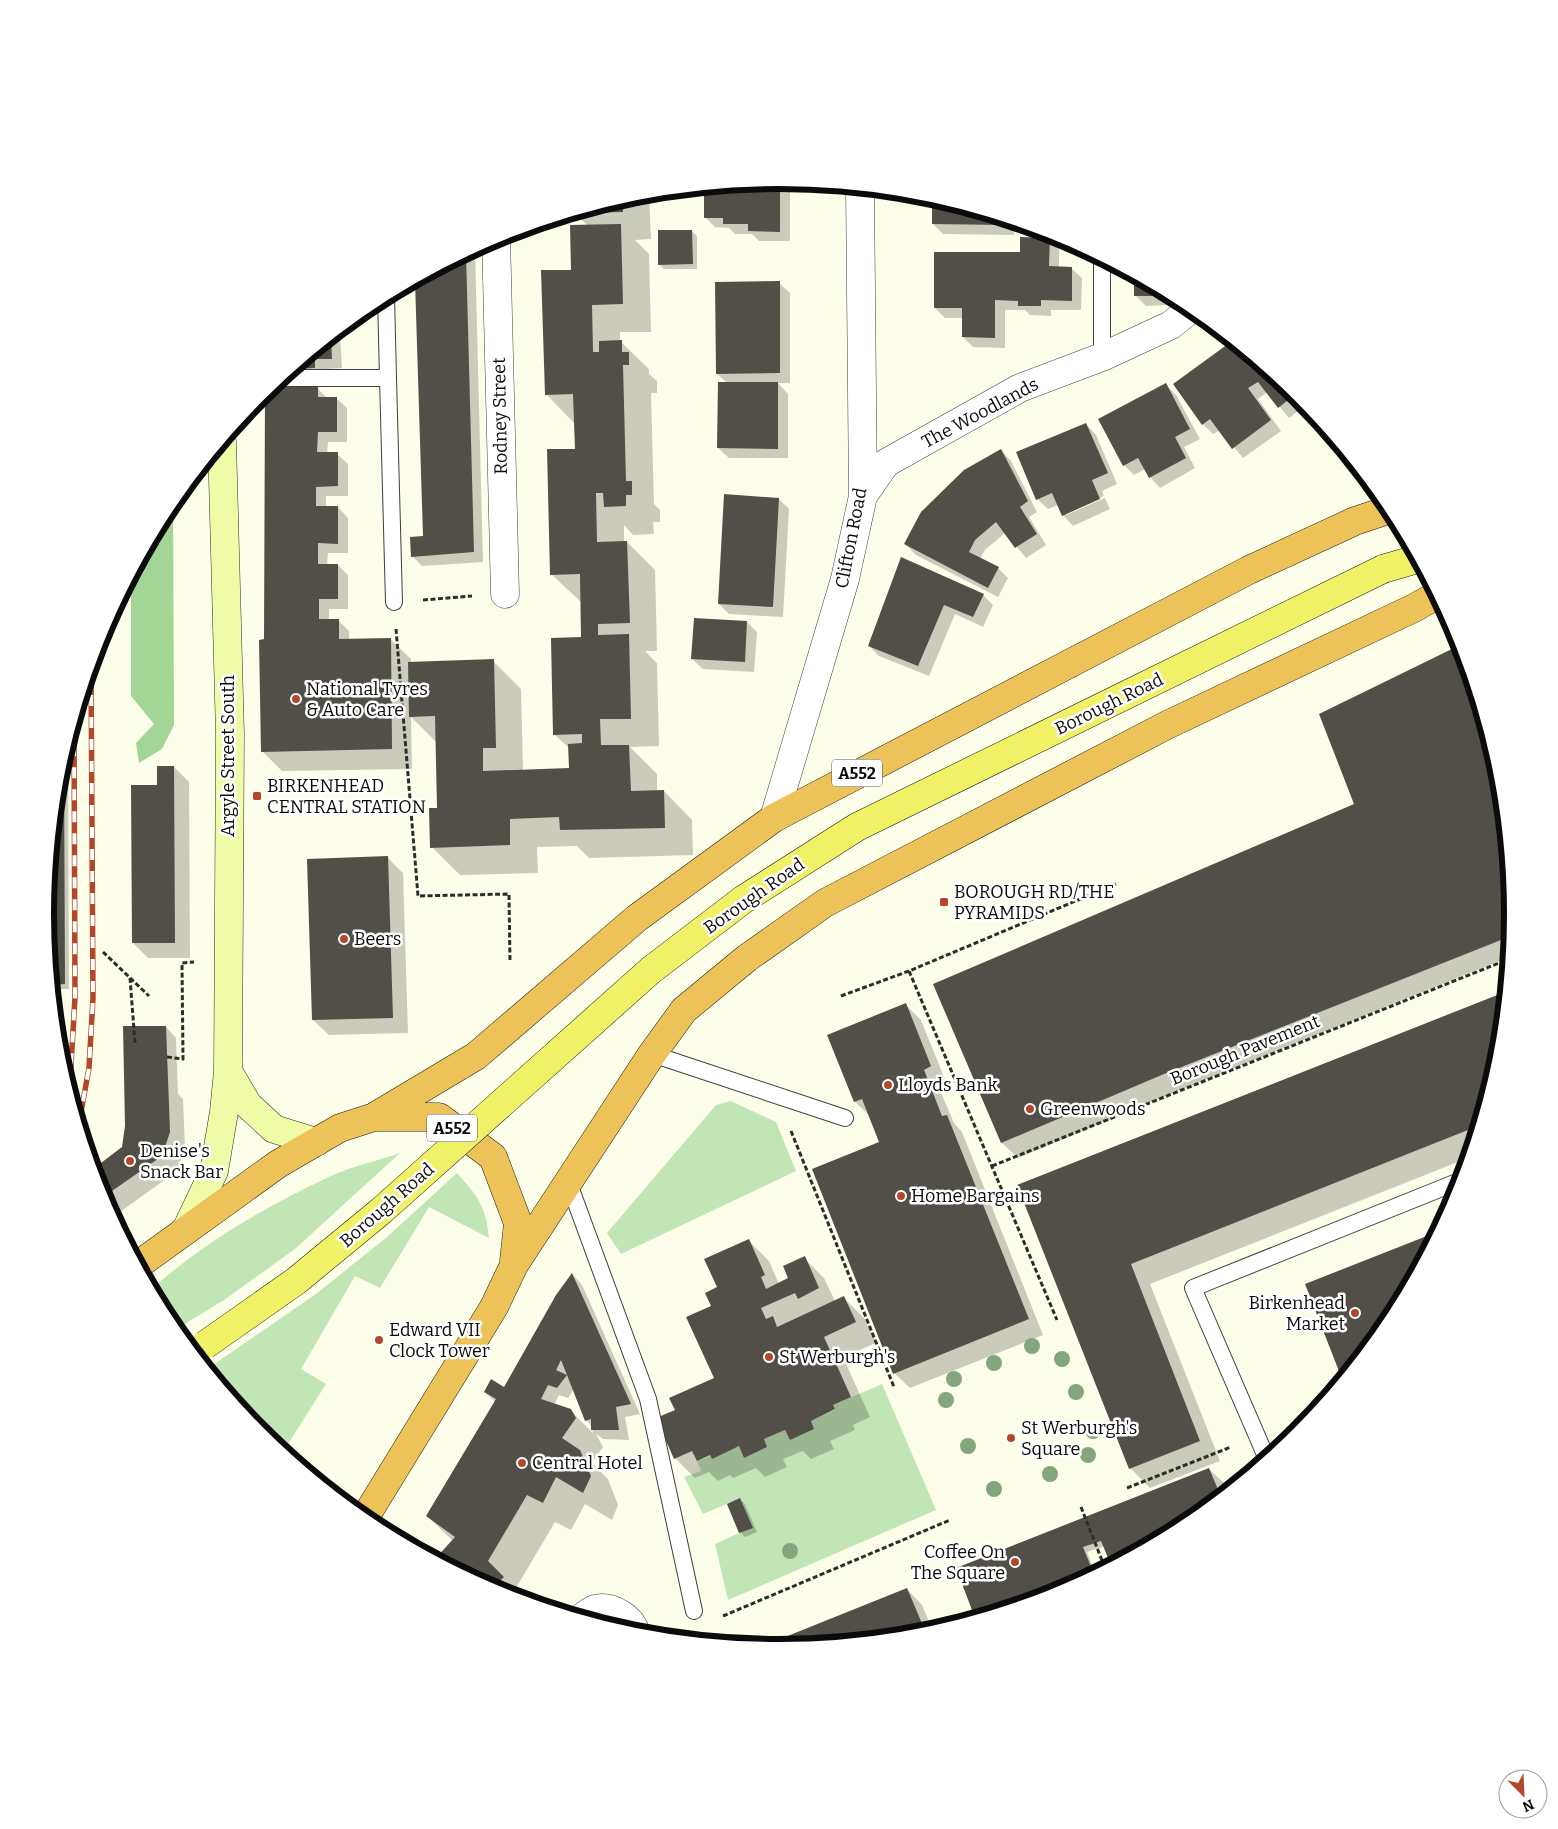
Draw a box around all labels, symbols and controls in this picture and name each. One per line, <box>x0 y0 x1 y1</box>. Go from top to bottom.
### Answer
street label: Rodney Street <box>488 357 512 475</box>
street label: The Woodlands <box>918 373 1042 453</box>
street label: Clifton Road <box>830 486 872 590</box>
street label: Borough Road <box>1051 668 1167 740</box>
street label: Argyle Street South <box>217 675 239 837</box>
place label: National Tyres & Auto Care <box>306 678 428 721</box>
marker: National Tyres & Auto Care <box>290 693 302 705</box>
road number: A552 <box>832 760 882 786</box>
place label: BIRKENHEAD CENTRAL STATION <box>267 775 426 818</box>
marker: BIRKENHEAD CENTRAL STATION <box>251 790 263 802</box>
street label: Borough Road <box>699 853 809 939</box>
place label: BOROUGH RD/THE PYRAMIDS <box>954 881 1114 924</box>
marker: BOROUGH RD/THE PYRAMIDS <box>938 896 950 908</box>
place label: Beers <box>354 928 401 950</box>
marker: Beers <box>338 933 350 945</box>
street label: Borough Pavement <box>1167 1010 1323 1090</box>
place label: Lloyds Bank <box>898 1074 999 1096</box>
marker: Lloyds Bank <box>882 1079 894 1091</box>
place label: Greenwoods <box>1040 1098 1146 1120</box>
marker: Greenwoods <box>1024 1103 1036 1115</box>
road number: A552 <box>427 1114 477 1142</box>
place label: Denise's Snack Bar <box>140 1140 223 1183</box>
marker: Denise's Snack Bar <box>124 1155 136 1167</box>
street label: Borough Road <box>335 1158 439 1252</box>
place label: Home Bargains <box>911 1185 1040 1207</box>
marker: Home Bargains <box>895 1190 907 1202</box>
place label: Birkenhead Market <box>1248 1292 1345 1335</box>
marker: Birkenhead Market <box>1349 1307 1361 1319</box>
place label: Edward VII Clock Tower <box>389 1319 490 1362</box>
marker: Edward VII Clock Tower <box>373 1334 385 1346</box>
place label: St Werburgh's <box>779 1346 895 1368</box>
marker: St Werburgh's <box>763 1351 775 1363</box>
place label: St Werburgh's Square <box>1021 1417 1137 1460</box>
marker: St Werburgh's Square <box>1005 1432 1017 1444</box>
place label: Central Hotel <box>532 1452 643 1474</box>
marker: Central Hotel <box>516 1457 528 1469</box>
place label: Coffee On The Square <box>911 1541 1006 1584</box>
marker: Coffee On The Square <box>1009 1556 1021 1568</box>
north arrow <box>1498 1769 1548 1819</box>
text: N <box>1520 1795 1536 1815</box>

